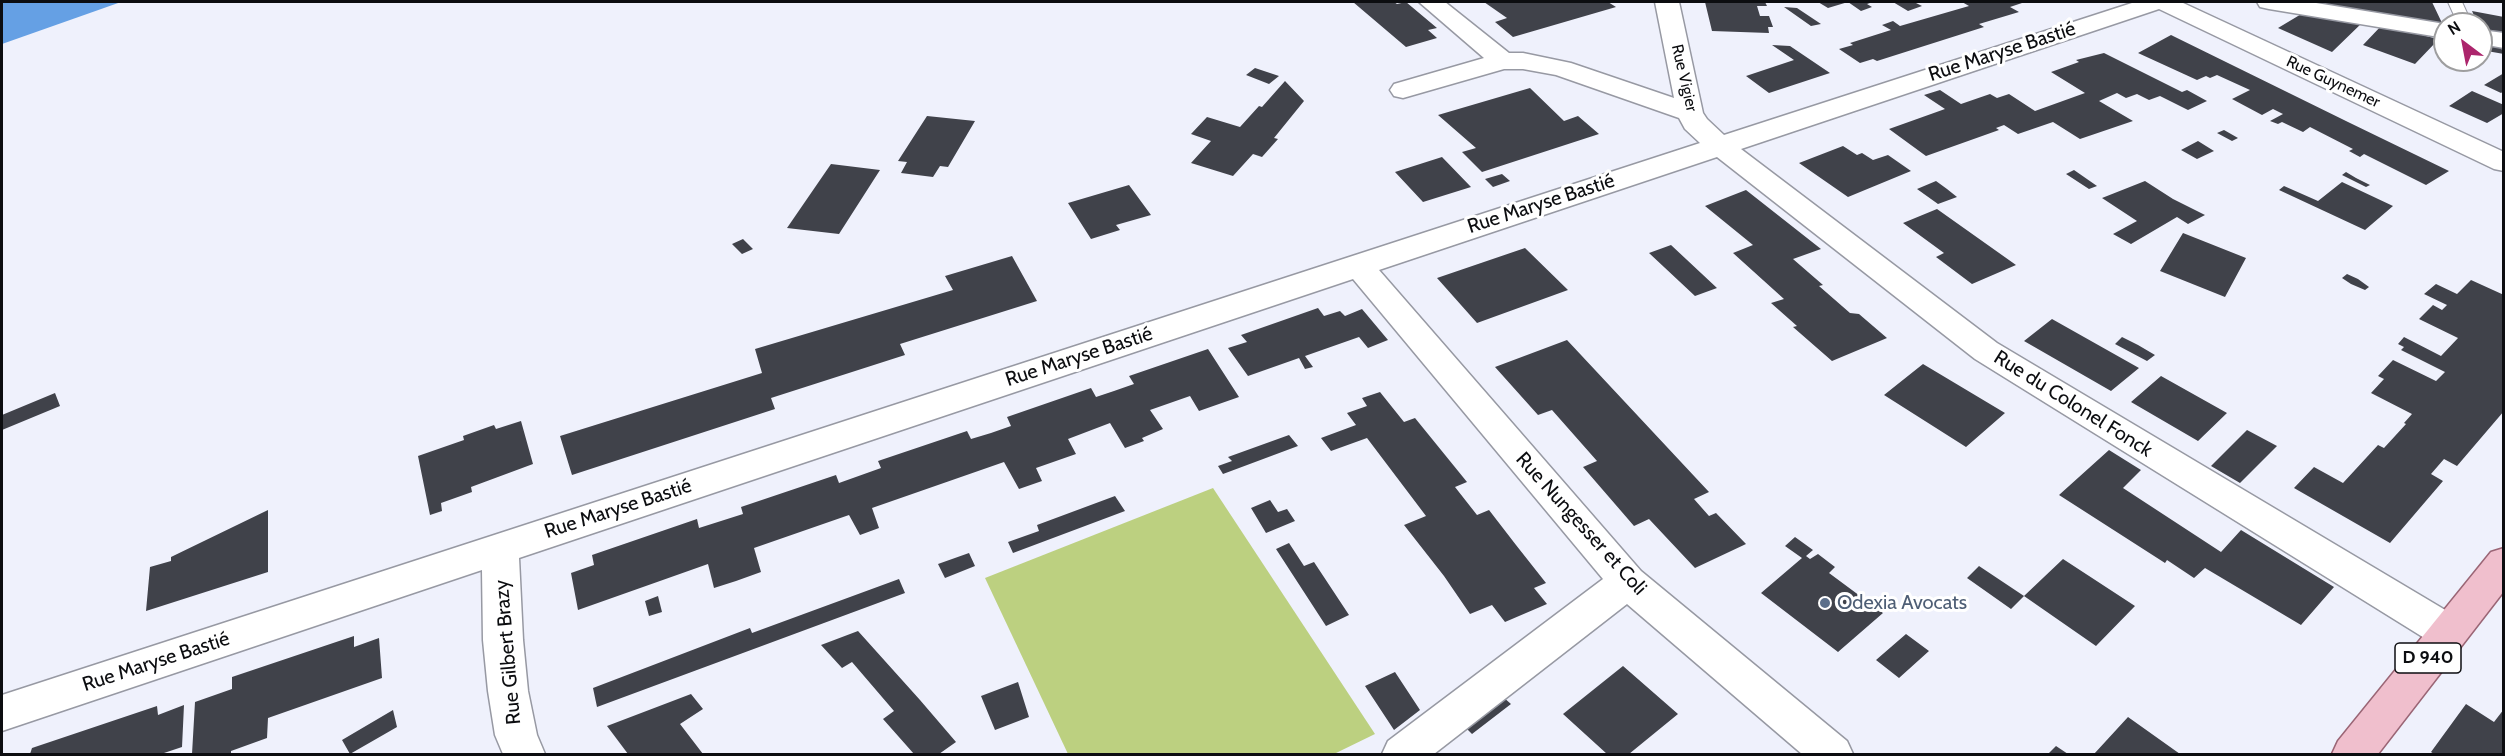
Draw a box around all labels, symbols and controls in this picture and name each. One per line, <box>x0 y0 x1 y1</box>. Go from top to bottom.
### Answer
north arrow <box>2433 12 2493 72</box>
street label: Rue Maryse Bastié <box>1925 17 2079 87</box>
text: N <box>2444 17 2464 39</box>
street label: Rue Vigier <box>1667 43 1701 113</box>
street label: Rue Guynemer <box>2283 52 2383 112</box>
street label: Rue Maryse Bastié <box>1464 169 1618 239</box>
street label: Rue Maryse Bastié <box>1002 322 1156 392</box>
street label: Rue du Colonel Fonck <box>1989 346 2157 462</box>
street label: Rue Nungesser et Coli <box>1511 448 1651 600</box>
street label: Rue Maryse Bastié <box>541 474 695 544</box>
street label: Rue Gilbert Brazy <box>490 579 526 725</box>
place label: Odexia Avocats <box>1837 591 1967 615</box>
marker: Odexia Avocats <box>1818 596 1832 610</box>
street label: Rue Maryse Bastié <box>79 627 233 697</box>
road number: D 940 <box>2395 643 2461 673</box>

